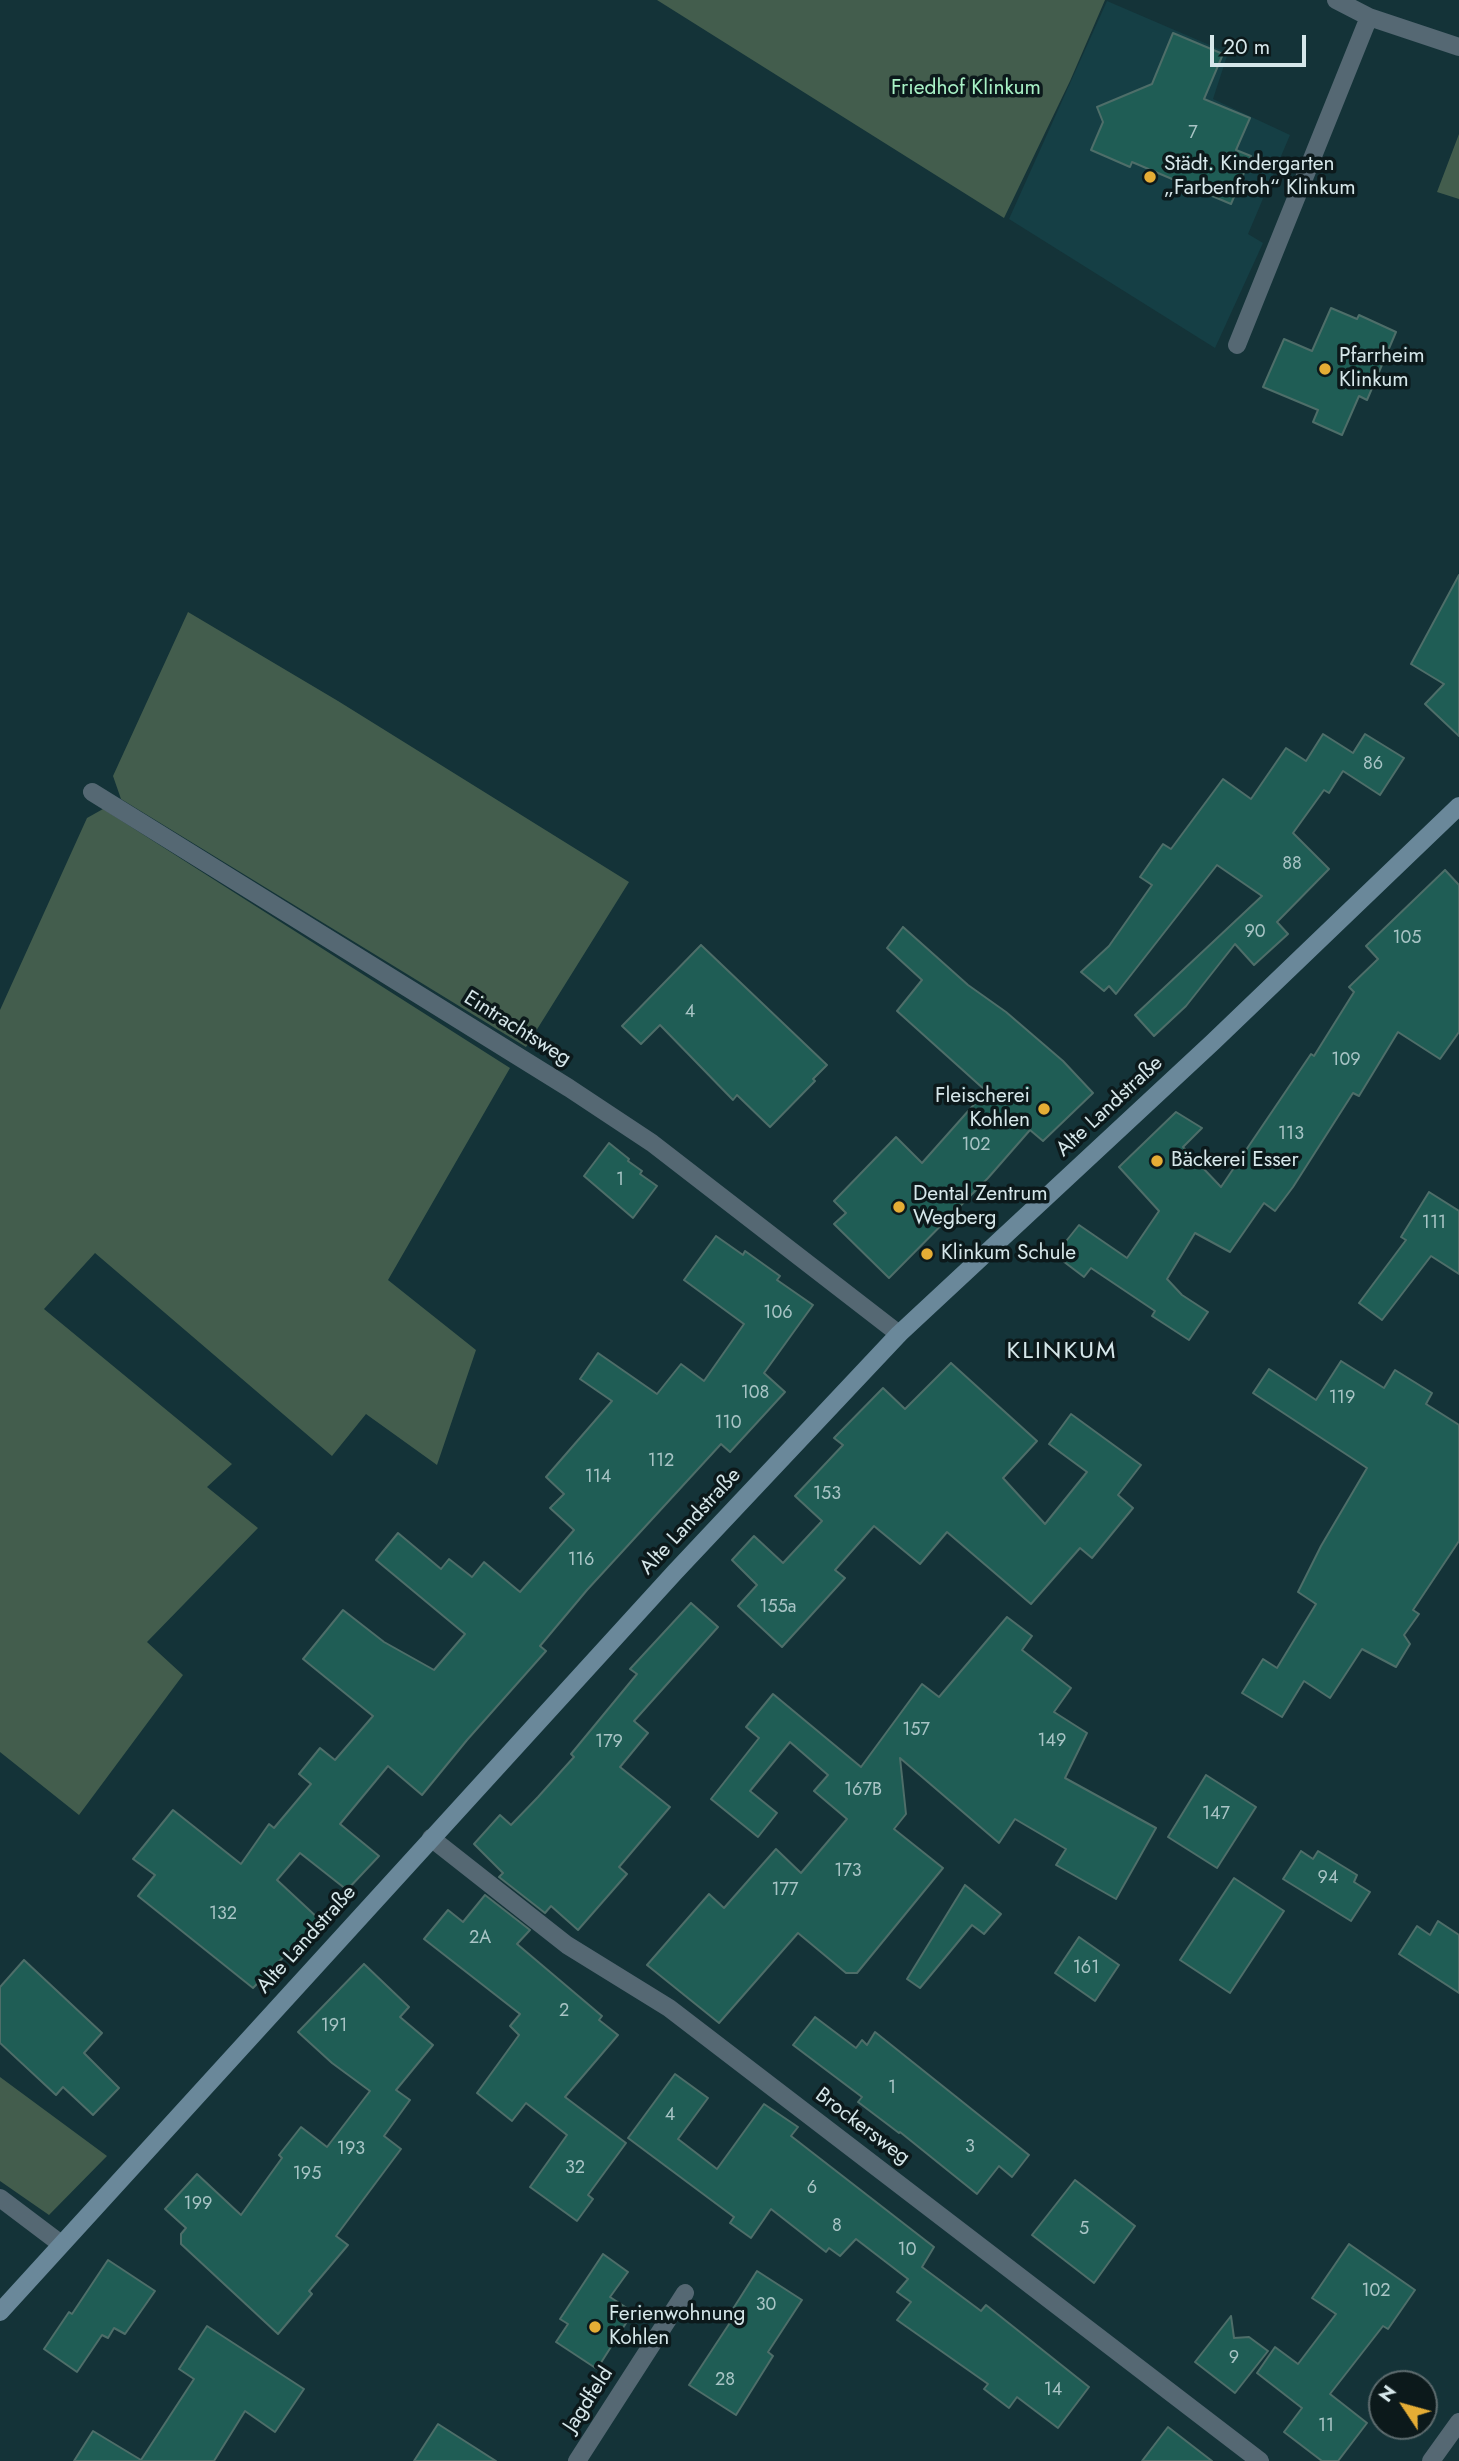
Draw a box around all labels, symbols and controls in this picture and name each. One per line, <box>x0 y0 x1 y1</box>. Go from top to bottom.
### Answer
scale bar <box>1214 21 1310 65</box>
text: 20 m <box>1223 32 1270 62</box>
park label: Friedhof Klinkum <box>891 76 1041 102</box>
house number: 7 <box>1188 123 1198 145</box>
place label: Städt. Kindergarten „Farbenfroh“ Klinkum <box>1164 152 1356 202</box>
marker: Städt. Kindergarten „Farbenfroh“ Klinkum <box>1142 169 1158 185</box>
place label: Pfarrheim Klinkum <box>1339 344 1425 394</box>
marker: Pfarrheim Klinkum <box>1317 361 1333 377</box>
house number: 86 <box>1363 754 1383 776</box>
house number: 88 <box>1282 854 1302 876</box>
house number: 90 <box>1244 922 1266 944</box>
house number: 105 <box>1392 928 1422 950</box>
street label: Eintrachtsweg <box>459 986 575 1072</box>
house number: 4 <box>685 1002 695 1024</box>
house number: 109 <box>1331 1050 1361 1072</box>
street label: Alte Landstraße <box>1051 1051 1169 1163</box>
place label: Fleischerei Kohlen <box>935 1084 1030 1134</box>
marker: Fleischerei Kohlen <box>1036 1101 1052 1117</box>
house number: 113 <box>1278 1124 1304 1146</box>
house number: 102 <box>961 1135 991 1157</box>
place label: Bäckerei Esser <box>1171 1148 1299 1174</box>
marker: Bäckerei Esser <box>1149 1153 1165 1169</box>
house number: 1 <box>616 1170 624 1192</box>
place label: Dental Zentrum Wegberg <box>913 1182 1048 1232</box>
marker: Dental Zentrum Wegberg <box>891 1199 907 1215</box>
house number: 111 <box>1422 1213 1446 1235</box>
place label: Klinkum Schule <box>941 1241 1076 1267</box>
marker: Klinkum Schule <box>919 1246 935 1262</box>
house number: 106 <box>763 1303 793 1325</box>
district label: KLINKUM <box>1007 1338 1117 1366</box>
house number: 108 <box>741 1383 769 1405</box>
house number: 119 <box>1329 1388 1355 1410</box>
house number: 110 <box>715 1413 741 1435</box>
house number: 112 <box>648 1451 674 1473</box>
street label: Alte Landstraße <box>635 1463 747 1581</box>
house number: 114 <box>585 1467 611 1489</box>
house number: 153 <box>813 1484 841 1506</box>
house number: 116 <box>568 1550 594 1572</box>
house number: 155a <box>759 1597 797 1619</box>
house number: 157 <box>902 1720 930 1742</box>
house number: 149 <box>1038 1731 1066 1753</box>
house number: 179 <box>595 1732 623 1754</box>
house number: 167B <box>844 1780 882 1802</box>
house number: 147 <box>1202 1804 1230 1826</box>
house number: 173 <box>834 1861 862 1883</box>
house number: 94 <box>1318 1868 1338 1890</box>
house number: 177 <box>772 1880 798 1902</box>
street label: Alte Landstraße <box>252 1881 362 1999</box>
house number: 132 <box>209 1904 237 1926</box>
house number: 2A <box>469 1928 491 1950</box>
house number: 161 <box>1073 1958 1099 1980</box>
house number: 2 <box>559 2001 569 2023</box>
house number: 191 <box>321 2016 347 2038</box>
house number: 1 <box>888 2078 896 2100</box>
street label: Brockersweg <box>810 2083 914 2171</box>
house number: 4 <box>665 2105 675 2127</box>
house number: 3 <box>965 2137 975 2159</box>
house number: 193 <box>337 2139 365 2161</box>
house number: 32 <box>565 2158 585 2180</box>
house number: 195 <box>293 2164 321 2186</box>
house number: 6 <box>807 2178 817 2200</box>
house number: 199 <box>184 2194 212 2216</box>
house number: 8 <box>832 2216 842 2238</box>
house number: 5 <box>1079 2219 1089 2241</box>
house number: 10 <box>898 2240 916 2262</box>
house number: 102 <box>1361 2281 1391 2303</box>
house number: 30 <box>756 2295 776 2317</box>
place label: Ferienwohnung Kohlen <box>609 2302 746 2352</box>
marker: Ferienwohnung Kohlen <box>587 2319 603 2335</box>
house number: 9 <box>1229 2348 1239 2370</box>
street label: Jagdfeld <box>559 2363 619 2437</box>
house number: 28 <box>715 2370 735 2392</box>
north arrow <box>1368 2370 1438 2440</box>
text: N <box>1372 2379 1403 2408</box>
house number: 14 <box>1044 2380 1062 2402</box>
house number: 11 <box>1318 2416 1334 2438</box>

